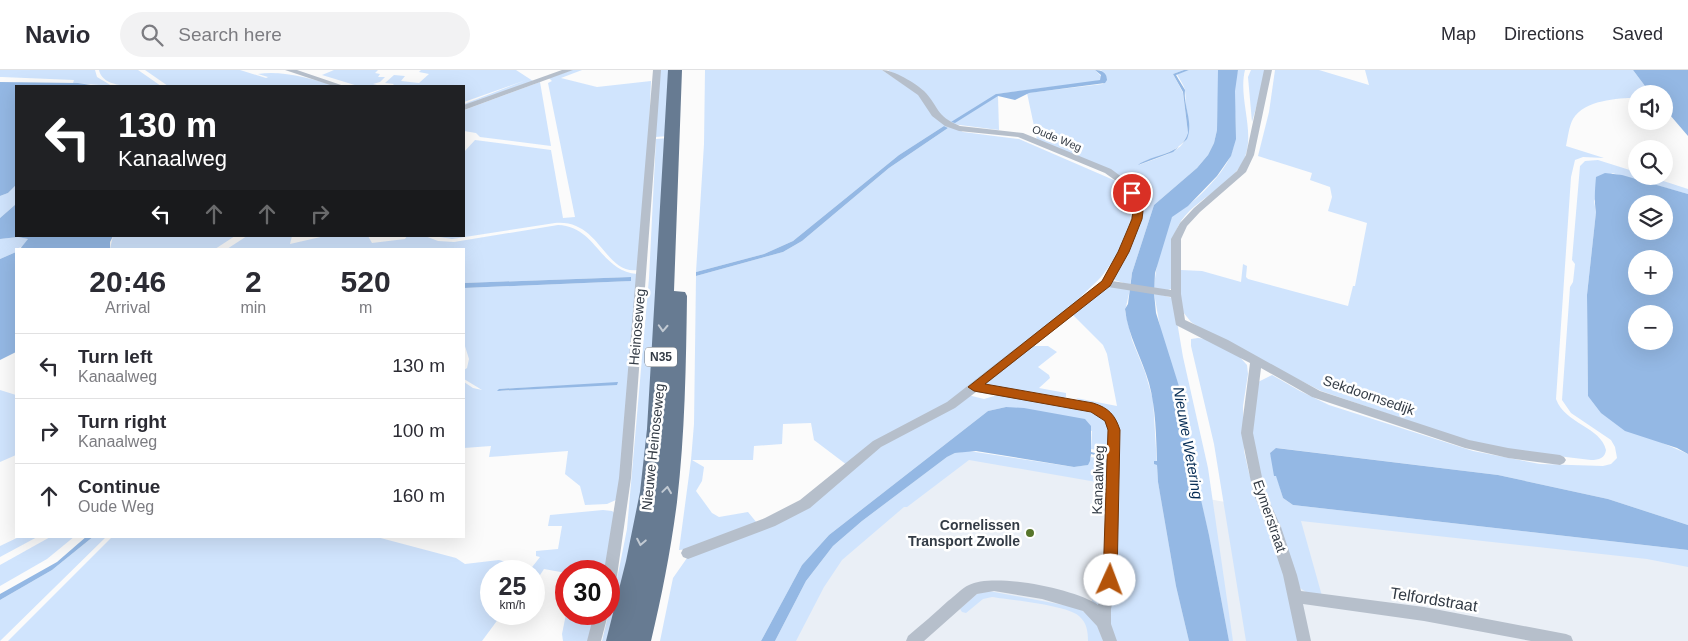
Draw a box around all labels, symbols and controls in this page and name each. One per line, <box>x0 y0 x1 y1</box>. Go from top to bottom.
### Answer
search box <box>120 12 470 57</box>
text: Navio <box>25 21 90 48</box>
icon: search <box>138 21 166 49</box>
text: Search here <box>178 24 282 45</box>
text: Map <box>1441 24 1476 44</box>
text: Directions <box>1504 24 1584 44</box>
text: Saved <box>1612 24 1663 44</box>
map controls <box>1628 85 1673 350</box>
button: sound <box>1628 85 1673 130</box>
icon: left <box>35 105 100 170</box>
text: 130 m <box>118 105 217 144</box>
street label: Oude Weg <box>1030 123 1084 153</box>
button: search <box>1628 140 1673 185</box>
text: Kanaalweg <box>118 146 227 171</box>
pin <box>1111 172 1153 214</box>
icon: arrive <box>1118 179 1146 207</box>
button: layers <box>1628 195 1673 240</box>
icon: left <box>147 200 175 228</box>
icon: ahead <box>200 200 228 228</box>
icon: ahead <box>253 200 281 228</box>
icon: right <box>306 200 334 228</box>
button: + <box>1628 250 1673 295</box>
text: 20:46 <box>89 265 166 298</box>
text: 2 <box>245 265 262 298</box>
text: 520 <box>341 265 391 298</box>
street label: Heinoseweg <box>626 288 648 366</box>
text: Arrival <box>105 299 150 316</box>
text: min <box>240 299 266 316</box>
text: m <box>359 299 372 316</box>
button: − <box>1628 305 1673 350</box>
one-way arrow <box>658 325 668 333</box>
text: Turn left <box>78 346 153 367</box>
road number: N35 <box>645 348 677 366</box>
icon: left <box>35 352 63 380</box>
text: 130 m <box>392 355 445 376</box>
text: Kanaalweg <box>78 368 157 385</box>
street label: Sekdoornsedijk <box>1321 372 1418 418</box>
street label: Nieuwe Heinoseweg <box>638 383 668 511</box>
water label: Nieuwe Wetering <box>1170 385 1207 501</box>
text: Turn right <box>78 411 166 432</box>
icon: right <box>35 417 63 445</box>
text: 100 m <box>392 420 445 441</box>
text: Kanaalweg <box>78 433 157 450</box>
street label: Kanaalweg <box>1089 445 1107 515</box>
text: Continue <box>78 476 160 497</box>
street label: Eymerstraat <box>1250 478 1290 554</box>
icon: ahead <box>35 482 63 510</box>
text: 160 m <box>392 485 445 506</box>
one-way arrow <box>661 486 672 494</box>
text: Oude Weg <box>78 498 154 515</box>
place label: Cornelissen Transport Zwolle <box>908 517 1020 549</box>
marker: Cornelissen Transport Zwolle <box>1024 527 1036 539</box>
one-way arrow <box>637 538 647 546</box>
position arrow <box>1083 553 1135 605</box>
speed limit sign: 30 <box>555 560 620 625</box>
text: 25 <box>499 572 526 600</box>
street label: Telfordstraat <box>1389 584 1479 615</box>
text: km/h <box>499 598 526 612</box>

